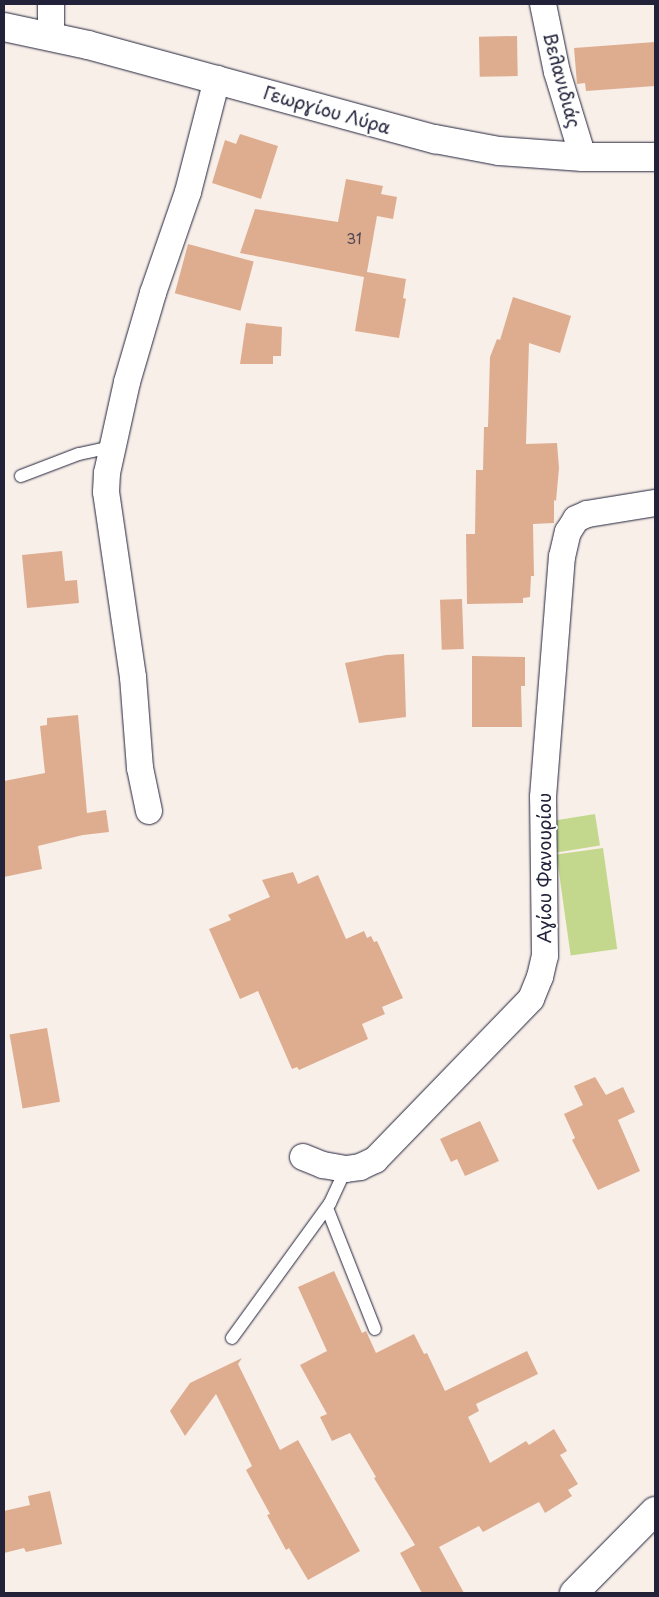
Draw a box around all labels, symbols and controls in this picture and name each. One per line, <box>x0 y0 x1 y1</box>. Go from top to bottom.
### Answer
street label: Βελανιδιάς <box>539 30 585 130</box>
street label: Γεωργίου Λύρα <box>261 81 393 139</box>
house number: 31 <box>346 229 362 247</box>
street label: Αγίου Φανουρίου <box>533 793 555 943</box>

